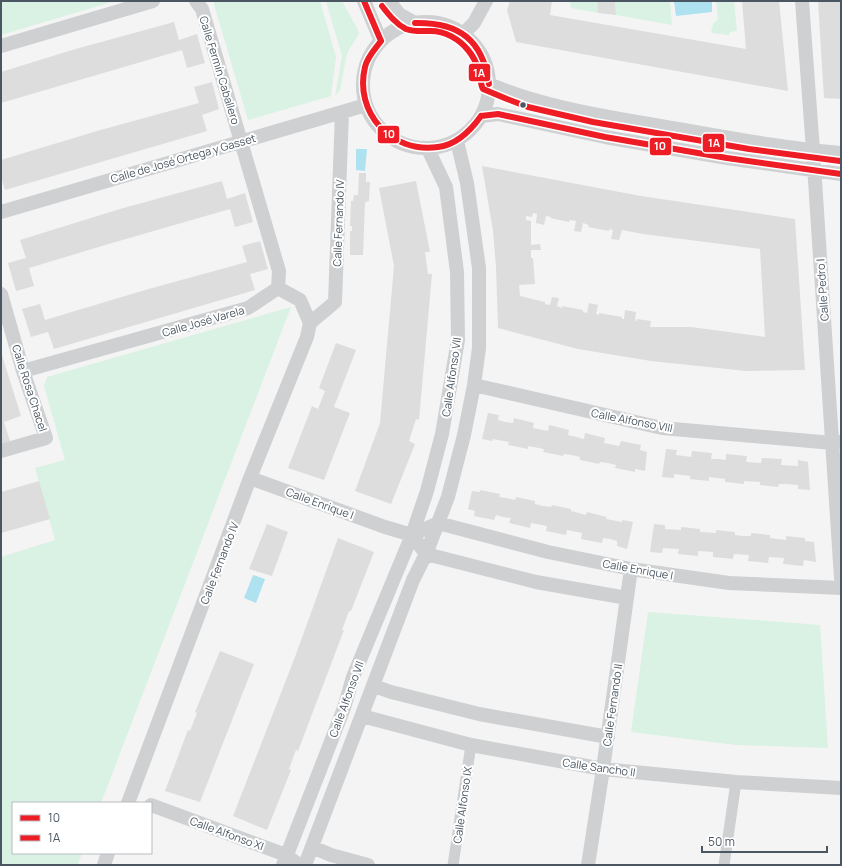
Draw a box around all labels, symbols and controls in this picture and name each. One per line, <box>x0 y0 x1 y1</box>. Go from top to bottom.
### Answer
street label: Calle Fermín Caballero <box>196 14 244 127</box>
line badge: 1A <box>468 63 491 82</box>
text: 1A <box>473 65 486 80</box>
unlabelled marker <box>518 100 528 110</box>
line badge: 10 <box>377 125 400 144</box>
text: 10 <box>383 126 395 141</box>
street label: Calle de José Ortega y Gasset <box>109 130 257 186</box>
line badge: 1A <box>702 133 725 153</box>
text: 1A <box>708 135 721 150</box>
line badge: 10 <box>649 137 672 156</box>
text: 10 <box>654 138 666 153</box>
street label: Calle Fernando IV <box>329 179 347 267</box>
street label: Calle Pedro I <box>812 258 832 322</box>
street label: Calle José Varela <box>160 302 246 340</box>
street label: Calle Alfonso VII <box>438 336 464 418</box>
street label: Calle Rosa Chacel <box>9 343 51 433</box>
street label: Calle Alfonso VIII <box>590 405 674 435</box>
street label: Calle Enrique I <box>284 484 356 522</box>
street label: Calle Fernando IV <box>196 519 242 606</box>
street label: Calle Enrique I <box>602 555 674 583</box>
street label: Calle Alfonso VII <box>325 659 367 739</box>
street label: Calle Fernando II <box>599 663 625 747</box>
street label: Calle Sancho II <box>562 754 636 780</box>
street label: Calle Alfonso IX <box>449 765 475 845</box>
legend <box>12 802 152 854</box>
text: 10 <box>48 809 60 826</box>
street label: Calle Alfonso XI <box>188 813 266 853</box>
scale bar <box>702 828 827 854</box>
text: 1A <box>48 829 61 846</box>
text: 50 m <box>708 833 735 850</box>

